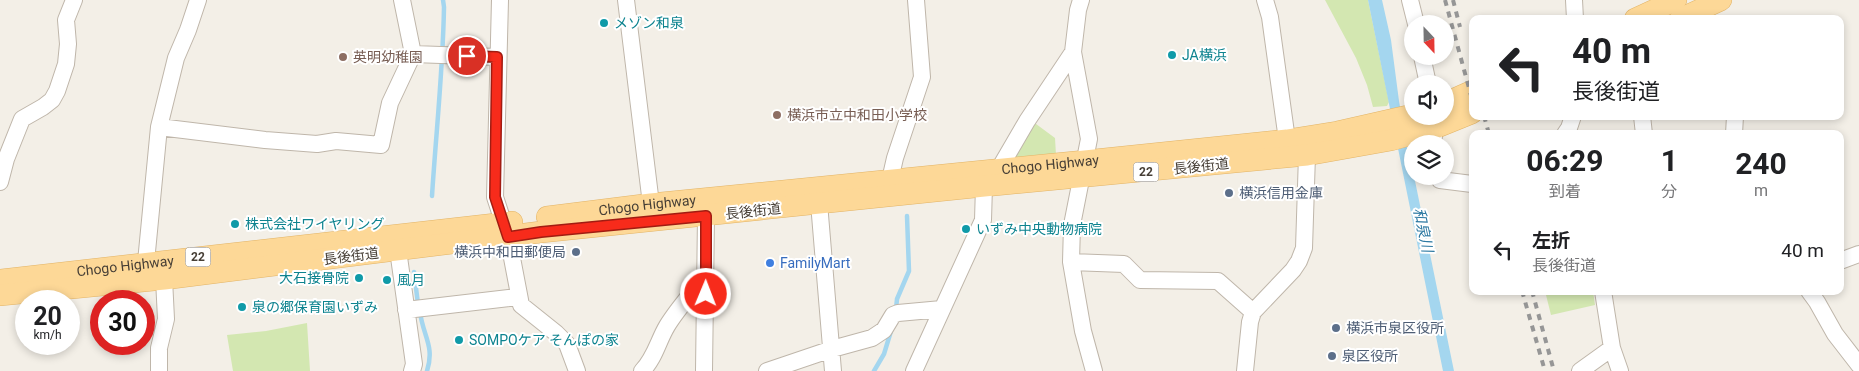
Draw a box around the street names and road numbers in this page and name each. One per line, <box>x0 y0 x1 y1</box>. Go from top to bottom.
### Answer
street label: Chogo Highway <box>1001 152 1100 177</box>
street label: 長後街道 <box>1172 155 1230 177</box>
road number: 22 <box>1134 162 1158 182</box>
street label: Chogo Highway <box>598 192 697 218</box>
street label: 長後街道 <box>724 200 782 222</box>
street label: 長後街道 <box>322 245 380 267</box>
road number: 22 <box>186 248 210 266</box>
street label: Chogo Highway <box>76 252 175 279</box>

